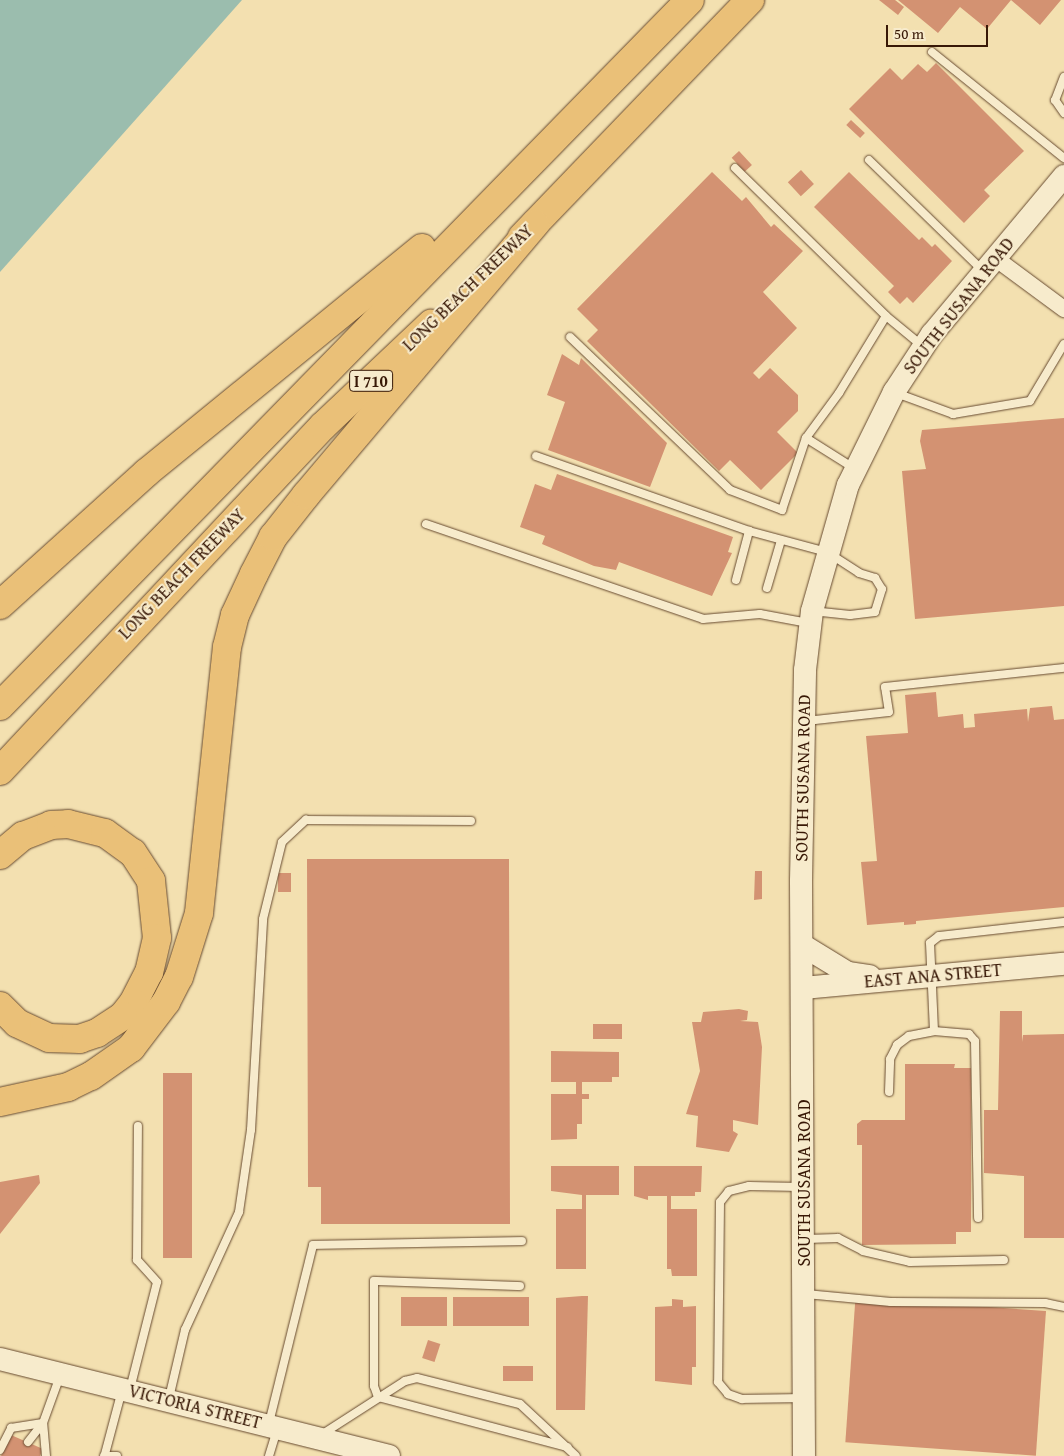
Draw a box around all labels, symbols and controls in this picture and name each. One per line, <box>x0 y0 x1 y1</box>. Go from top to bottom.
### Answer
scale bar <box>889 15 992 47</box>
text: 50 m <box>894 23 924 44</box>
street label: LONG BEACH FREEWAY <box>398 220 538 356</box>
street label: SOUTH SUSANA ROAD <box>899 233 1019 379</box>
road number: I 710 <box>348 368 394 394</box>
street label: LONG BEACH FREEWAY <box>114 504 250 644</box>
street label: SOUTH SUSANA ROAD <box>791 694 815 862</box>
street label: EAST ANA STREET <box>863 959 1003 993</box>
street label: SOUTH SUSANA ROAD <box>793 1099 815 1267</box>
street label: VICTORIA STREET <box>126 1380 264 1434</box>

